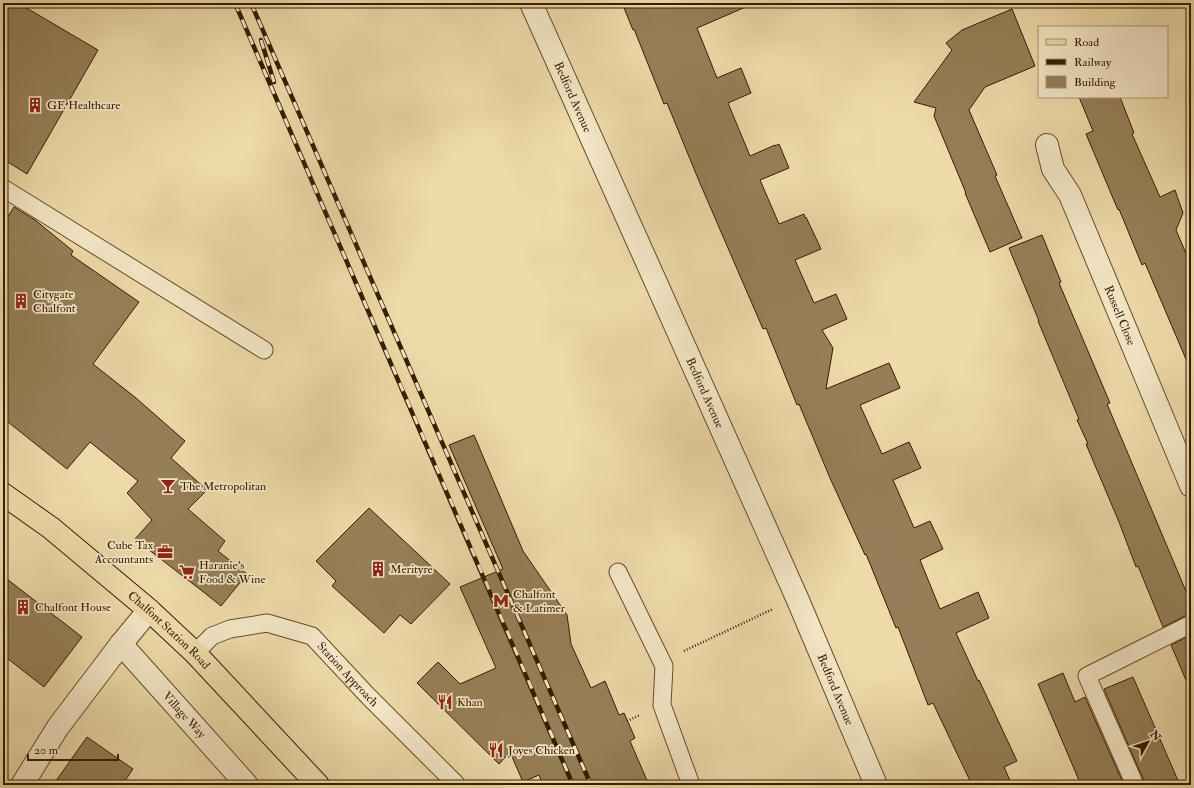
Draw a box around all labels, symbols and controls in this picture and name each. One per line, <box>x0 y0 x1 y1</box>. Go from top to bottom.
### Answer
legend <box>1038 26 1168 98</box>
text: Road <box>1074 35 1099 50</box>
text: Railway <box>1074 55 1112 70</box>
street label: Bedford Avenue <box>551 59 595 135</box>
text: Building <box>1074 75 1117 90</box>
building icon: GE Healthcare <box>26 96 44 114</box>
place label: GE Healthcare <box>47 98 120 113</box>
street label: Russell Close <box>1101 283 1139 347</box>
place label: Citygate Chalfont <box>33 287 76 316</box>
building icon: Citygate Chalfont <box>12 292 30 310</box>
street label: Bedford Avenue <box>683 355 728 431</box>
bar icon: The Metropolitan <box>159 477 177 495</box>
place label: The Metropolitan <box>180 479 266 494</box>
place label: Cube Tax Accountants <box>94 538 154 567</box>
office icon: Cube Tax Accountants <box>156 543 174 561</box>
place label: Haranie's Food & Wine <box>199 558 265 587</box>
building icon: Merityre <box>369 560 387 578</box>
place label: Merityre <box>390 562 433 577</box>
supermarket icon: Haranie's Food & Wine <box>178 563 196 581</box>
place label: Chalfont & Latimer <box>513 587 566 616</box>
street label: Chalfont Station Road <box>125 588 214 672</box>
metro station icon: Chalfont & Latimer <box>492 592 510 610</box>
building icon: Chalfont House <box>14 598 32 616</box>
place label: Chalfont House <box>35 600 111 615</box>
street label: Station Approach <box>314 639 382 710</box>
street label: Bedford Avenue <box>814 651 857 727</box>
street label: Village Way <box>160 688 210 742</box>
restaurant icon: Khan <box>436 693 454 711</box>
place label: Khan <box>457 695 483 710</box>
north arrow <box>1128 722 1168 762</box>
text: N <box>1146 727 1164 745</box>
scale bar <box>28 736 118 762</box>
restaurant icon: Joyes Chicken <box>487 741 505 759</box>
text: 20 m <box>34 743 59 758</box>
place label: Joyes Chicken <box>507 743 575 758</box>

